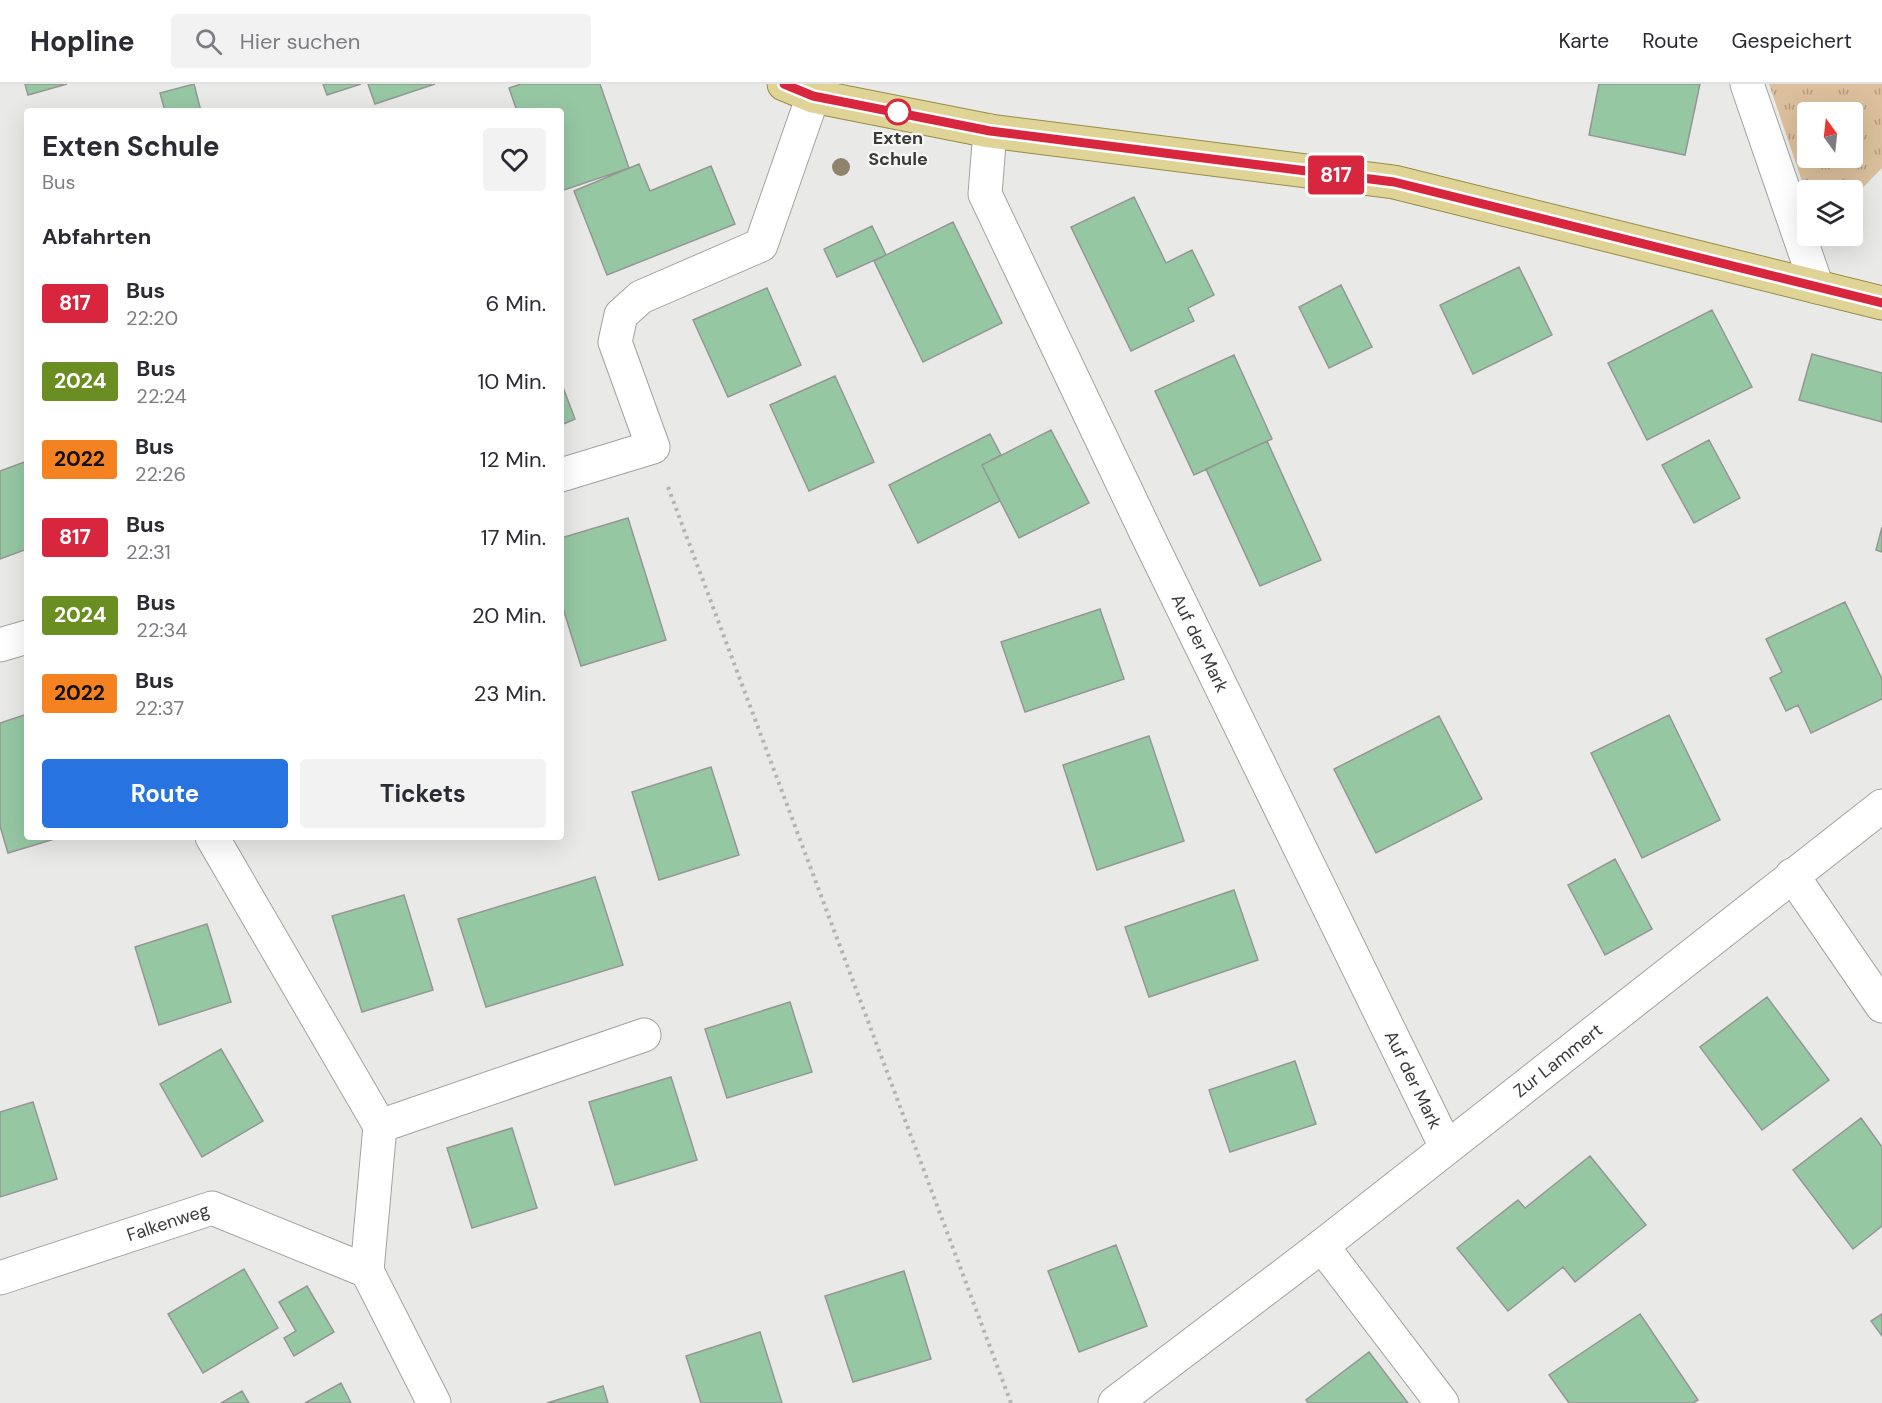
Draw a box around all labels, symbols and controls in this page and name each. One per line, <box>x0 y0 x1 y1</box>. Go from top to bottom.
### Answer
search box <box>171 14 591 68</box>
text: Hopline <box>30 23 135 60</box>
icon: search <box>192 25 225 58</box>
text: Hier suchen <box>240 27 360 56</box>
text: Karte <box>1558 27 1609 55</box>
text: Route <box>1642 27 1698 55</box>
text: Gespeichert <box>1731 27 1852 55</box>
marker: Exten Schule <box>885 99 911 125</box>
north arrow <box>1797 102 1863 168</box>
map controls <box>1797 102 1863 246</box>
place label: Exten Schule <box>868 126 928 171</box>
text: Exten Schule <box>42 128 220 165</box>
button: heart <box>483 128 546 191</box>
line badge: 817 <box>1302 156 1370 194</box>
text: 817 <box>1320 161 1352 189</box>
text: Bus <box>42 169 76 195</box>
button: layers <box>1797 180 1863 246</box>
text: Abfahrten <box>42 222 151 251</box>
text: Bus <box>126 276 165 305</box>
text: 817 <box>59 289 91 317</box>
text: 6 Min. <box>486 289 546 318</box>
text: 22:20 <box>126 305 178 331</box>
text: Bus <box>136 354 176 383</box>
text: 2024 <box>54 367 106 395</box>
text: 10 Min. <box>477 367 546 396</box>
text: 22:24 <box>136 383 187 409</box>
text: Bus <box>135 432 174 461</box>
text: 2022 <box>54 445 105 473</box>
text: 12 Min. <box>480 445 546 474</box>
text: 22:26 <box>135 461 186 487</box>
text: Bus <box>126 510 165 539</box>
text: 817 <box>59 523 91 551</box>
text: 17 Min. <box>481 523 546 552</box>
text: 22:31 <box>126 539 171 565</box>
text: Bus <box>136 588 176 617</box>
street label: Auf der Mark <box>1166 590 1234 696</box>
text: 2024 <box>54 601 106 629</box>
text: 20 Min. <box>472 601 546 630</box>
text: 22:34 <box>136 617 187 643</box>
text: Bus <box>135 666 174 695</box>
text: 2022 <box>54 679 105 707</box>
text: 23 Min. <box>474 679 546 708</box>
text: 22:37 <box>135 695 184 721</box>
button: Route <box>42 759 288 828</box>
button: Tickets <box>300 759 546 828</box>
street label: Zur Lammert <box>1509 1018 1607 1103</box>
street label: Auf der Mark <box>1379 1027 1447 1133</box>
street label: Falkenweg <box>124 1198 212 1247</box>

